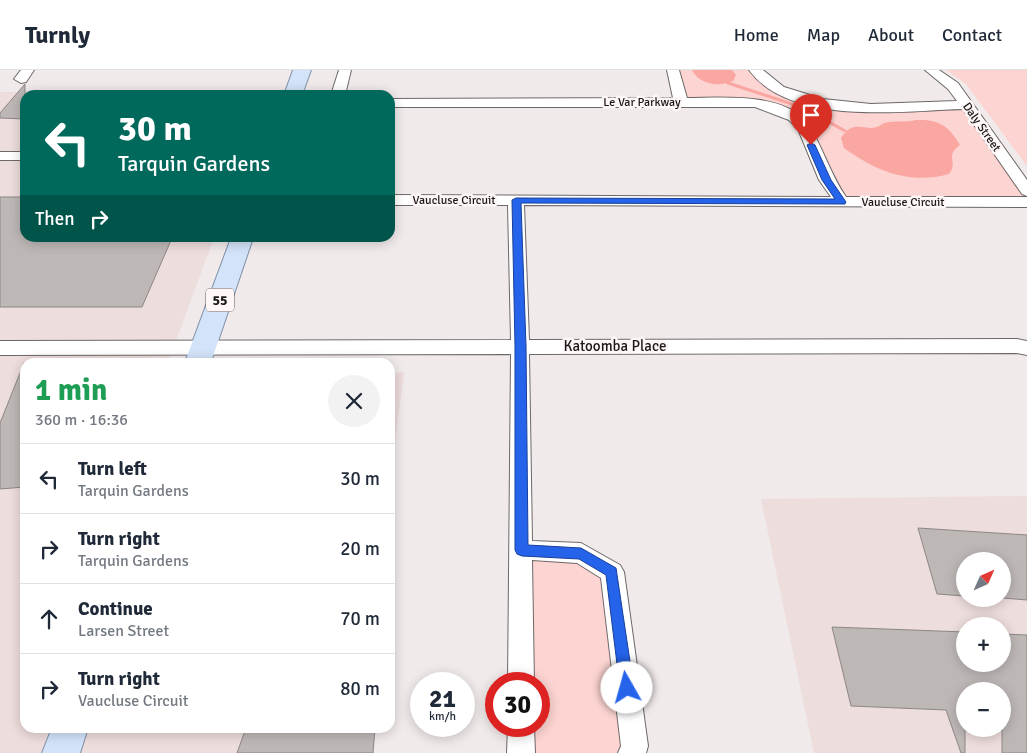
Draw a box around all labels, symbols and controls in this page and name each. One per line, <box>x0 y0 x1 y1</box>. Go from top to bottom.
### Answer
text: Turnly <box>25 20 90 50</box>
text: Home <box>734 24 779 46</box>
text: Map <box>807 24 840 46</box>
text: About <box>868 24 914 46</box>
text: Contact <box>942 24 1002 46</box>
pin <box>790 94 832 145</box>
street label: Le Var Parkway <box>603 95 681 110</box>
street label: Daly Street <box>959 100 1004 155</box>
icon: arrive <box>797 101 825 129</box>
text: 30 m <box>118 107 192 150</box>
icon: left <box>35 110 100 175</box>
text: Tarquin Gardens <box>118 150 270 177</box>
street label: Vaucluse Circuit <box>413 193 495 208</box>
street label: Vaucluse Circuit <box>862 195 944 210</box>
icon: right <box>85 205 113 233</box>
text: Then <box>35 207 75 231</box>
road number: 55 <box>206 288 234 312</box>
street label: Katoomba Place <box>564 337 666 355</box>
text: 1 min <box>35 372 107 409</box>
button: close <box>328 375 380 427</box>
text: 360 m · 16:36 <box>35 410 128 430</box>
text: Turn left <box>78 457 147 481</box>
icon: left <box>35 465 63 493</box>
text: 30 m <box>340 467 380 491</box>
text: Tarquin Gardens <box>78 481 189 501</box>
text: Turn right <box>78 527 160 551</box>
icon: right <box>35 535 63 563</box>
text: 20 m <box>340 537 380 561</box>
text: Tarquin Gardens <box>78 551 189 571</box>
north arrow <box>956 552 1011 608</box>
map controls <box>956 552 1011 737</box>
text: Continue <box>78 597 153 621</box>
icon: ahead <box>35 605 63 633</box>
text: 70 m <box>340 607 380 631</box>
button: + <box>956 617 1011 672</box>
text: Larsen Street <box>78 621 169 641</box>
position arrow <box>600 661 652 713</box>
text: Turn right <box>78 667 160 691</box>
speed limit sign: 30 <box>485 672 550 737</box>
icon: right <box>35 675 63 703</box>
text: 80 m <box>340 677 380 701</box>
button: − <box>956 682 1011 737</box>
text: 21 <box>429 683 456 714</box>
text: Vaucluse Circuit <box>78 691 188 711</box>
text: km/h <box>429 709 456 724</box>

